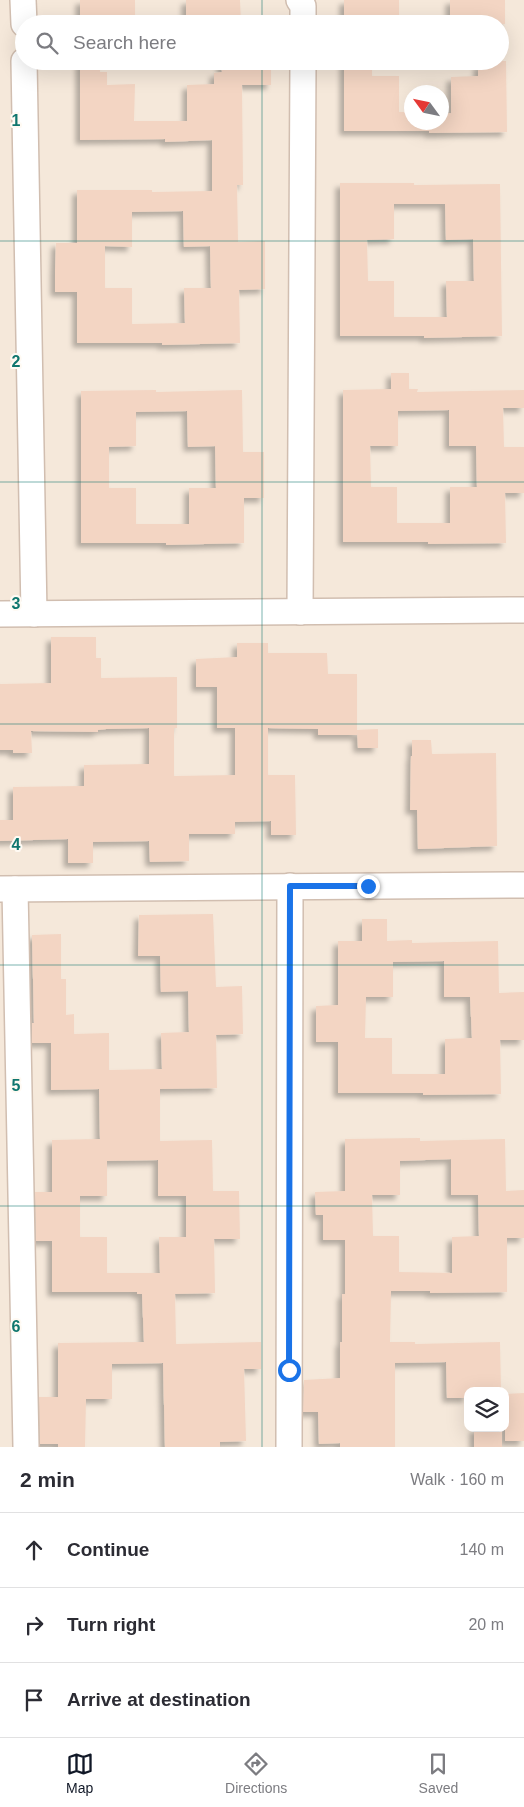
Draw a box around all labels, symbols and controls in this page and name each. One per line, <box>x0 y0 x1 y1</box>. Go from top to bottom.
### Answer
search box <box>15 15 509 70</box>
icon: search <box>33 29 61 57</box>
text: Search here <box>73 32 177 53</box>
north arrow <box>404 85 449 130</box>
text: 1 <box>12 112 21 129</box>
text: 2 <box>12 353 21 370</box>
text: 3 <box>12 595 21 612</box>
text: 4 <box>12 836 21 853</box>
route end <box>357 875 380 898</box>
text: 5 <box>12 1077 21 1094</box>
text: 6 <box>12 1318 21 1335</box>
route start <box>278 1359 301 1382</box>
map controls <box>464 1387 509 1432</box>
button: layers <box>464 1387 509 1432</box>
text: 2 min <box>20 1468 75 1491</box>
text: Walk · 160 m <box>410 1471 504 1488</box>
icon: ahead <box>20 1536 48 1564</box>
text: Continue <box>67 1539 149 1560</box>
text: 140 m <box>460 1541 504 1558</box>
icon: right <box>20 1611 48 1639</box>
text: Turn right <box>67 1614 155 1635</box>
text: 20 m <box>468 1616 504 1633</box>
icon: arrive <box>20 1686 48 1714</box>
text: Arrive at destination <box>67 1689 251 1710</box>
tab: Map <box>66 1750 94 1796</box>
tab: Directions <box>225 1750 287 1796</box>
tab: Saved <box>419 1750 458 1796</box>

